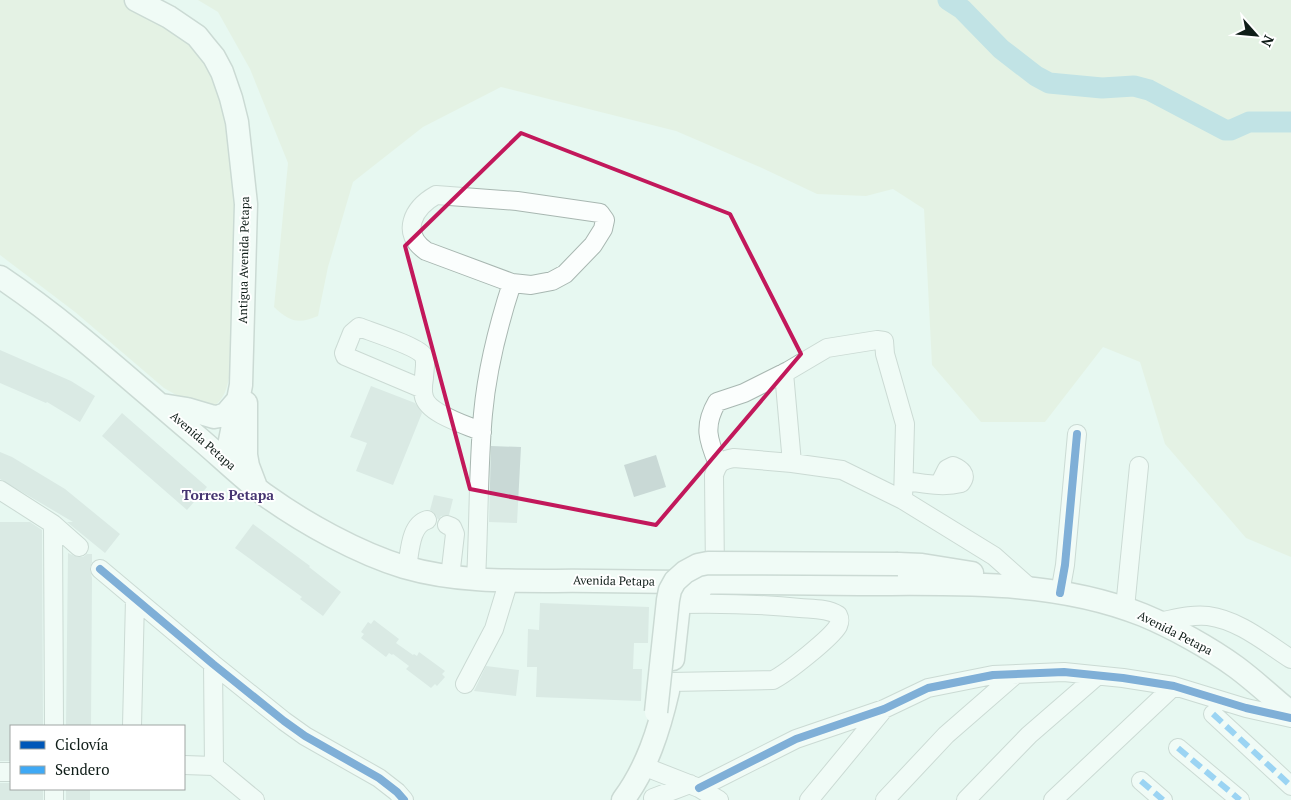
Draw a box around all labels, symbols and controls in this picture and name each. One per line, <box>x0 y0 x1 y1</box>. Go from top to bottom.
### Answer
north arrow <box>1231 10 1281 60</box>
text: N <box>1257 32 1279 51</box>
street label: Antigua Avenida Petapa <box>235 196 252 324</box>
street label: Avenida Petapa <box>168 408 239 473</box>
district label: Torres Petapa <box>182 485 274 504</box>
street label: Avenida Petapa <box>573 572 655 589</box>
street label: Avenida Petapa <box>1135 607 1215 658</box>
legend <box>10 725 185 790</box>
text: Ciclovía <box>55 734 109 754</box>
text: Sendero <box>55 759 109 779</box>

